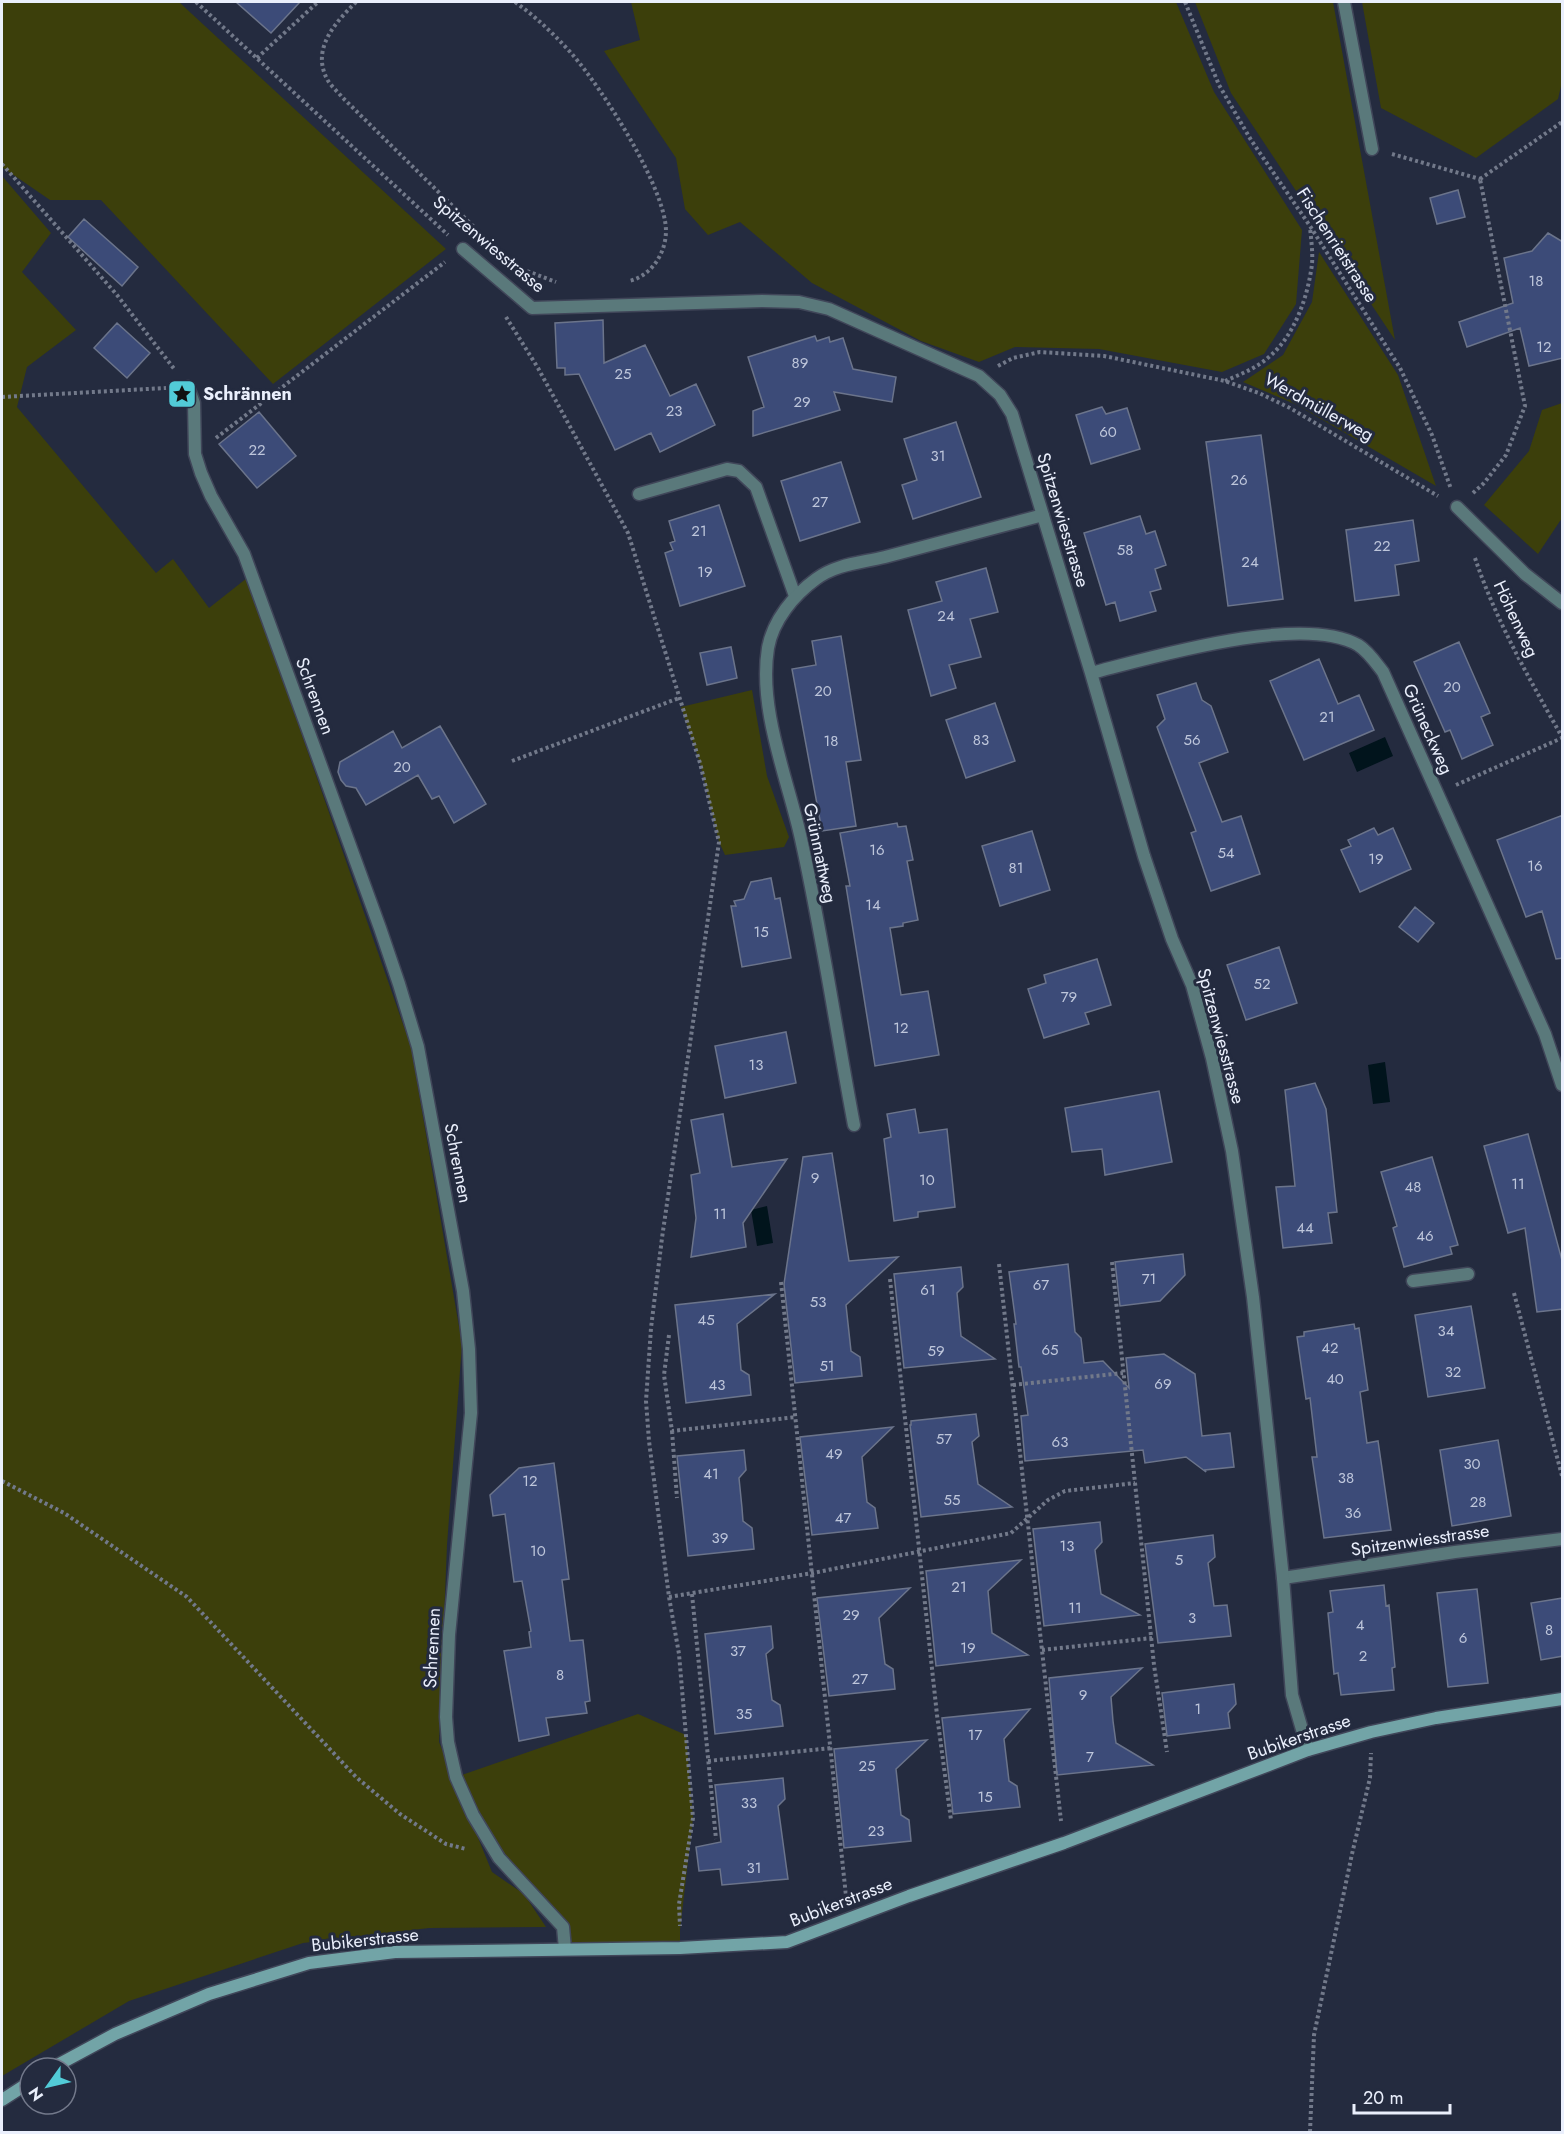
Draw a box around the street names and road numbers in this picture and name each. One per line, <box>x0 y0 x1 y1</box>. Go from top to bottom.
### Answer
street label: Fischenrietstrasse <box>1290 182 1384 308</box>
street label: Spitzenwiesstrasse <box>427 189 551 299</box>
street label: Werdmüllerweg <box>1260 366 1378 448</box>
street label: Spitzenwiesstrasse <box>1030 450 1096 590</box>
street label: Höhenweg <box>1487 576 1545 662</box>
street label: Schrennen <box>289 654 341 738</box>
street label: Grüneckweg <box>1396 680 1460 778</box>
street label: Grünmattweg <box>797 800 843 906</box>
street label: Spitzenwiesstrasse <box>1190 965 1252 1107</box>
street label: Schrennen <box>438 1121 478 1205</box>
street label: Spitzenwiesstrasse <box>1349 1517 1491 1563</box>
street label: Schrennen <box>417 1607 447 1689</box>
street label: Bubikerstrasse <box>1244 1707 1354 1767</box>
street label: Bubikerstrasse <box>786 1871 896 1933</box>
street label: Bubikerstrasse <box>310 1921 420 1959</box>

